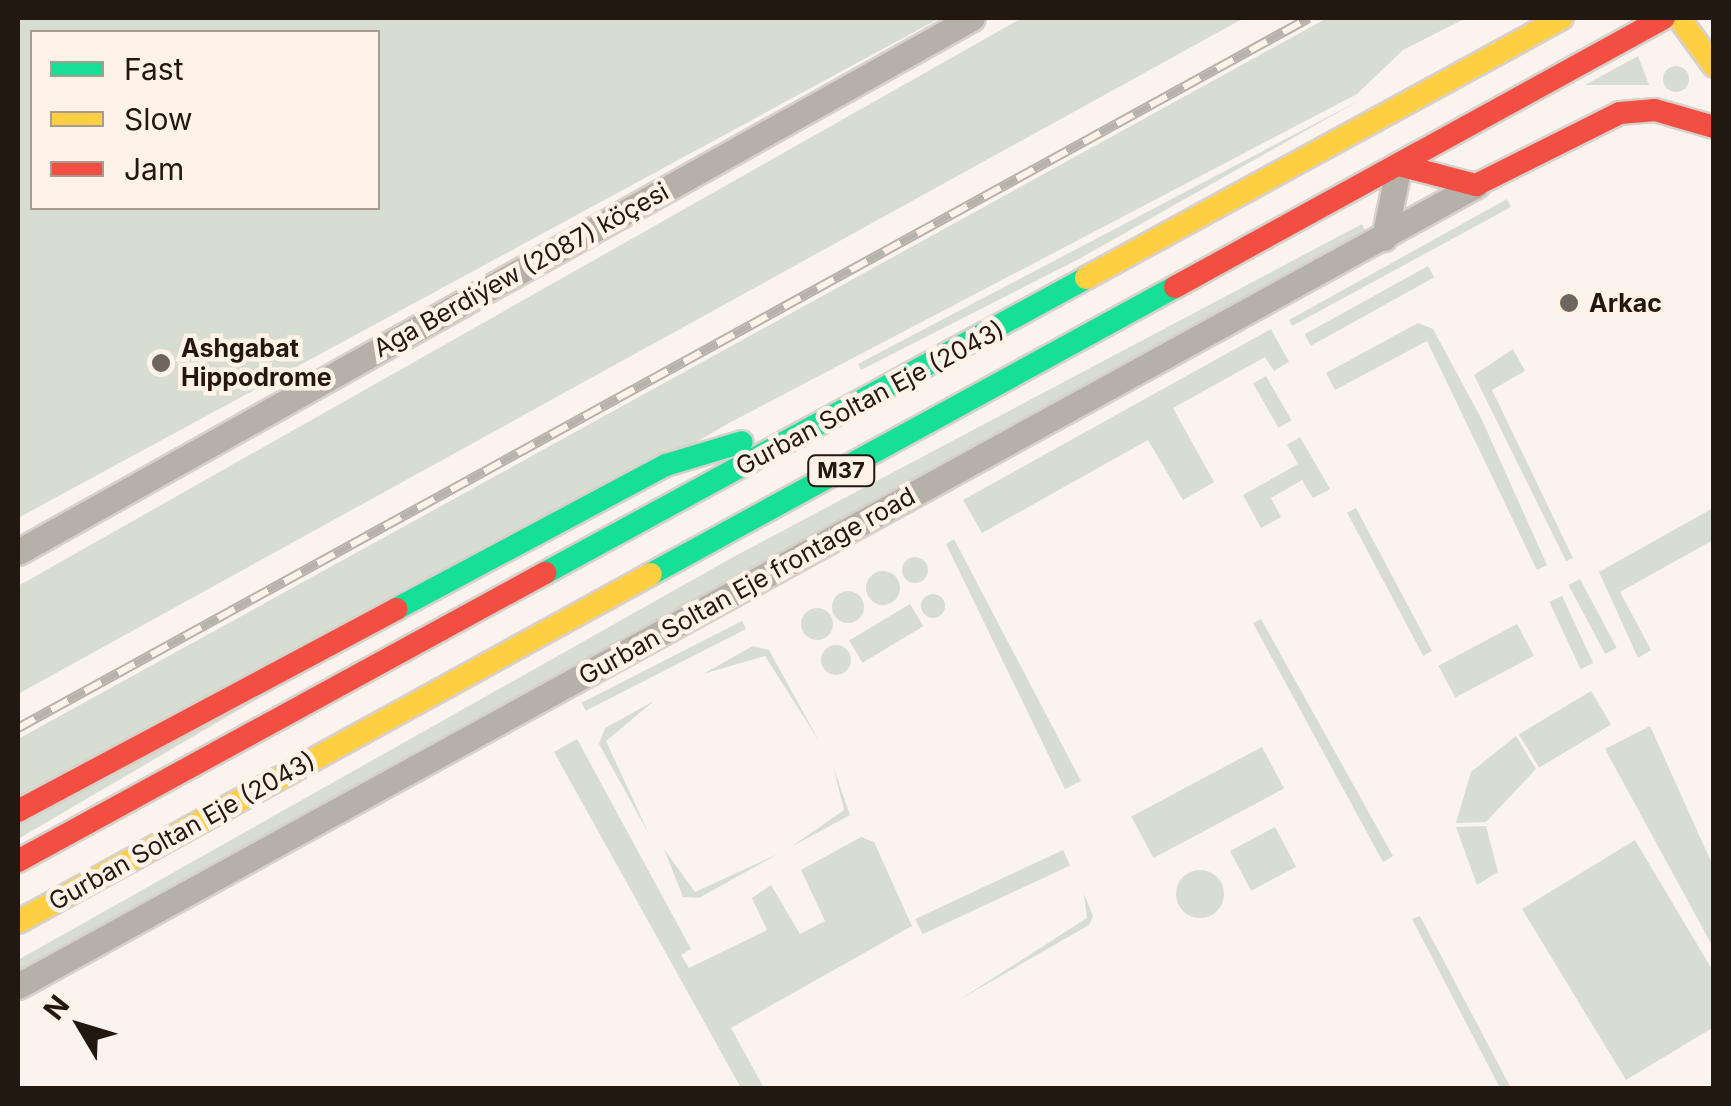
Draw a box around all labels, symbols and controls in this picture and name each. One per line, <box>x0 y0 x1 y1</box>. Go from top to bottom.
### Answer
legend <box>30 30 380 210</box>
text: Fast <box>124 51 183 87</box>
text: Slow <box>124 101 193 137</box>
text: Jam <box>124 151 184 187</box>
street label: Aga Berdiýew (2087) köçesi <box>368 176 674 364</box>
place label: Arkac <box>1589 288 1662 318</box>
marker: Arkac <box>1558 292 1580 314</box>
street label: Gurban Soltan Eje (2043) <box>731 314 1009 482</box>
place label: Ashgabat Hippodrome <box>181 334 332 393</box>
marker: Ashgabat Hippodrome <box>150 352 172 374</box>
road number: M37 <box>806 454 876 488</box>
street label: Gurban Soltan Eje frontage road <box>574 481 920 691</box>
street label: Gurban Soltan Eje (2043) <box>44 745 320 917</box>
north arrow <box>30 976 130 1076</box>
text: N <box>36 989 76 1026</box>

